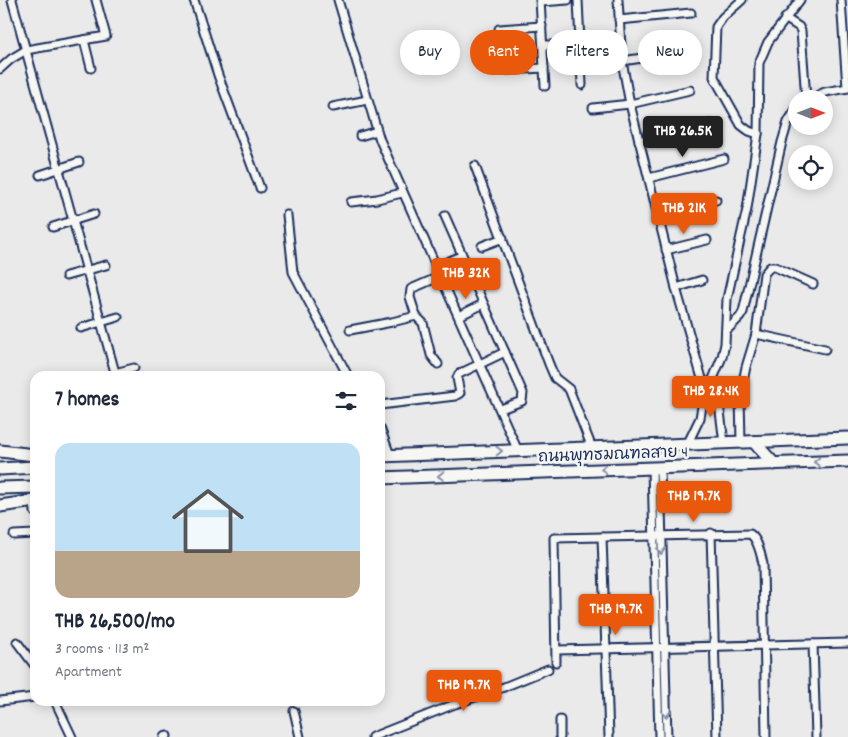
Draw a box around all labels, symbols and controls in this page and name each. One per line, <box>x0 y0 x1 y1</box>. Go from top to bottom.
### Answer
chip: Buy <box>400 30 460 75</box>
chip: Rent <box>470 30 537 75</box>
chip: Filters <box>547 30 628 75</box>
chip: New <box>638 30 702 75</box>
north arrow <box>788 90 832 135</box>
map controls <box>788 90 833 190</box>
pin: THB 26.5K <box>626 116 740 158</box>
text: THB 26.5K <box>654 120 712 143</box>
button: locate <box>788 145 833 190</box>
pin: THB 21K <box>638 192 730 235</box>
text: THB 21K <box>662 197 706 220</box>
pin: THB 32K <box>420 258 512 300</box>
text: THB 32K <box>442 262 490 285</box>
pin: THB 28.4K <box>654 376 768 418</box>
text: THB 28.4K <box>683 380 739 403</box>
text: 7 homes <box>55 386 119 416</box>
icon: filters <box>332 387 360 415</box>
street label: ถนนพุทธมณฑลสาย 4 <box>538 441 688 470</box>
one-way arrow <box>495 446 503 457</box>
one-way arrow <box>812 456 820 467</box>
one-way arrow <box>600 464 608 475</box>
one-way arrow <box>437 470 445 481</box>
icon: home <box>163 476 253 566</box>
pin: THB 19.7K <box>637 480 751 523</box>
text: THB 19.7K <box>668 485 720 508</box>
one-way arrow <box>656 548 666 555</box>
pin: THB 19.7K <box>559 594 673 636</box>
text: THB 19.7K <box>590 598 642 621</box>
text: THB 26,500/mo <box>55 608 175 638</box>
text: 3 rooms · 113 m² <box>55 638 149 661</box>
text: Apartment <box>55 661 122 684</box>
pin: THB 19.7K <box>407 670 521 712</box>
text: THB 19.7K <box>438 674 490 697</box>
one-way arrow <box>661 710 671 718</box>

